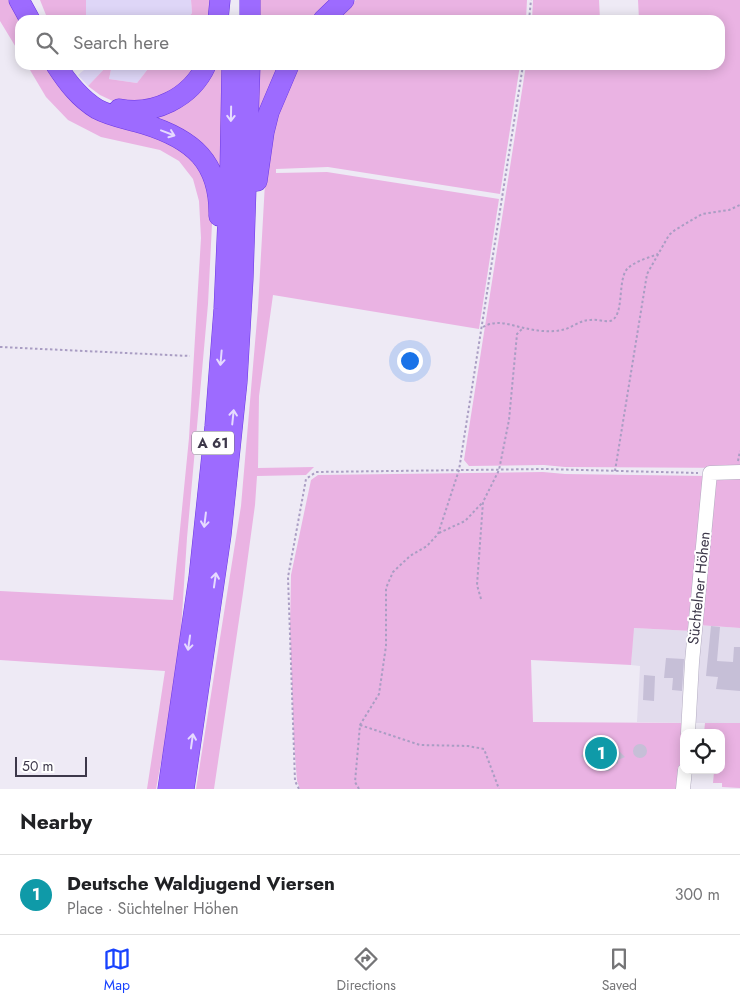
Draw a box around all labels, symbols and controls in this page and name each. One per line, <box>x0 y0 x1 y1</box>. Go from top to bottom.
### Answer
search box <box>15 15 725 70</box>
icon: search <box>33 29 61 57</box>
text: Search here <box>73 29 169 56</box>
one-way arrow <box>227 105 236 121</box>
one-way arrow <box>160 129 175 138</box>
your location <box>397 348 423 374</box>
one-way arrow <box>216 350 225 366</box>
one-way arrow <box>228 409 238 425</box>
road number: A 61 <box>192 432 234 454</box>
one-way arrow <box>200 511 210 527</box>
street label: Süchtelner Höhen <box>682 530 716 646</box>
one-way arrow <box>210 572 220 588</box>
one-way arrow <box>184 635 194 651</box>
map controls <box>680 729 725 774</box>
button: locate <box>680 729 725 774</box>
one-way arrow <box>187 733 197 749</box>
pin: 1 <box>585 734 617 772</box>
scale bar <box>15 754 88 777</box>
text: 50 m <box>22 756 53 776</box>
text: Nearby <box>20 807 92 837</box>
text: Deutsche Waldjugend Viersen <box>67 870 335 897</box>
text: 1 <box>32 883 40 906</box>
text: 300 m <box>675 883 720 906</box>
text: Place · Süchtelner Höhen <box>67 897 239 920</box>
tab: Map <box>103 945 131 995</box>
tab: Directions <box>337 945 396 995</box>
tab: Saved <box>602 945 637 995</box>

